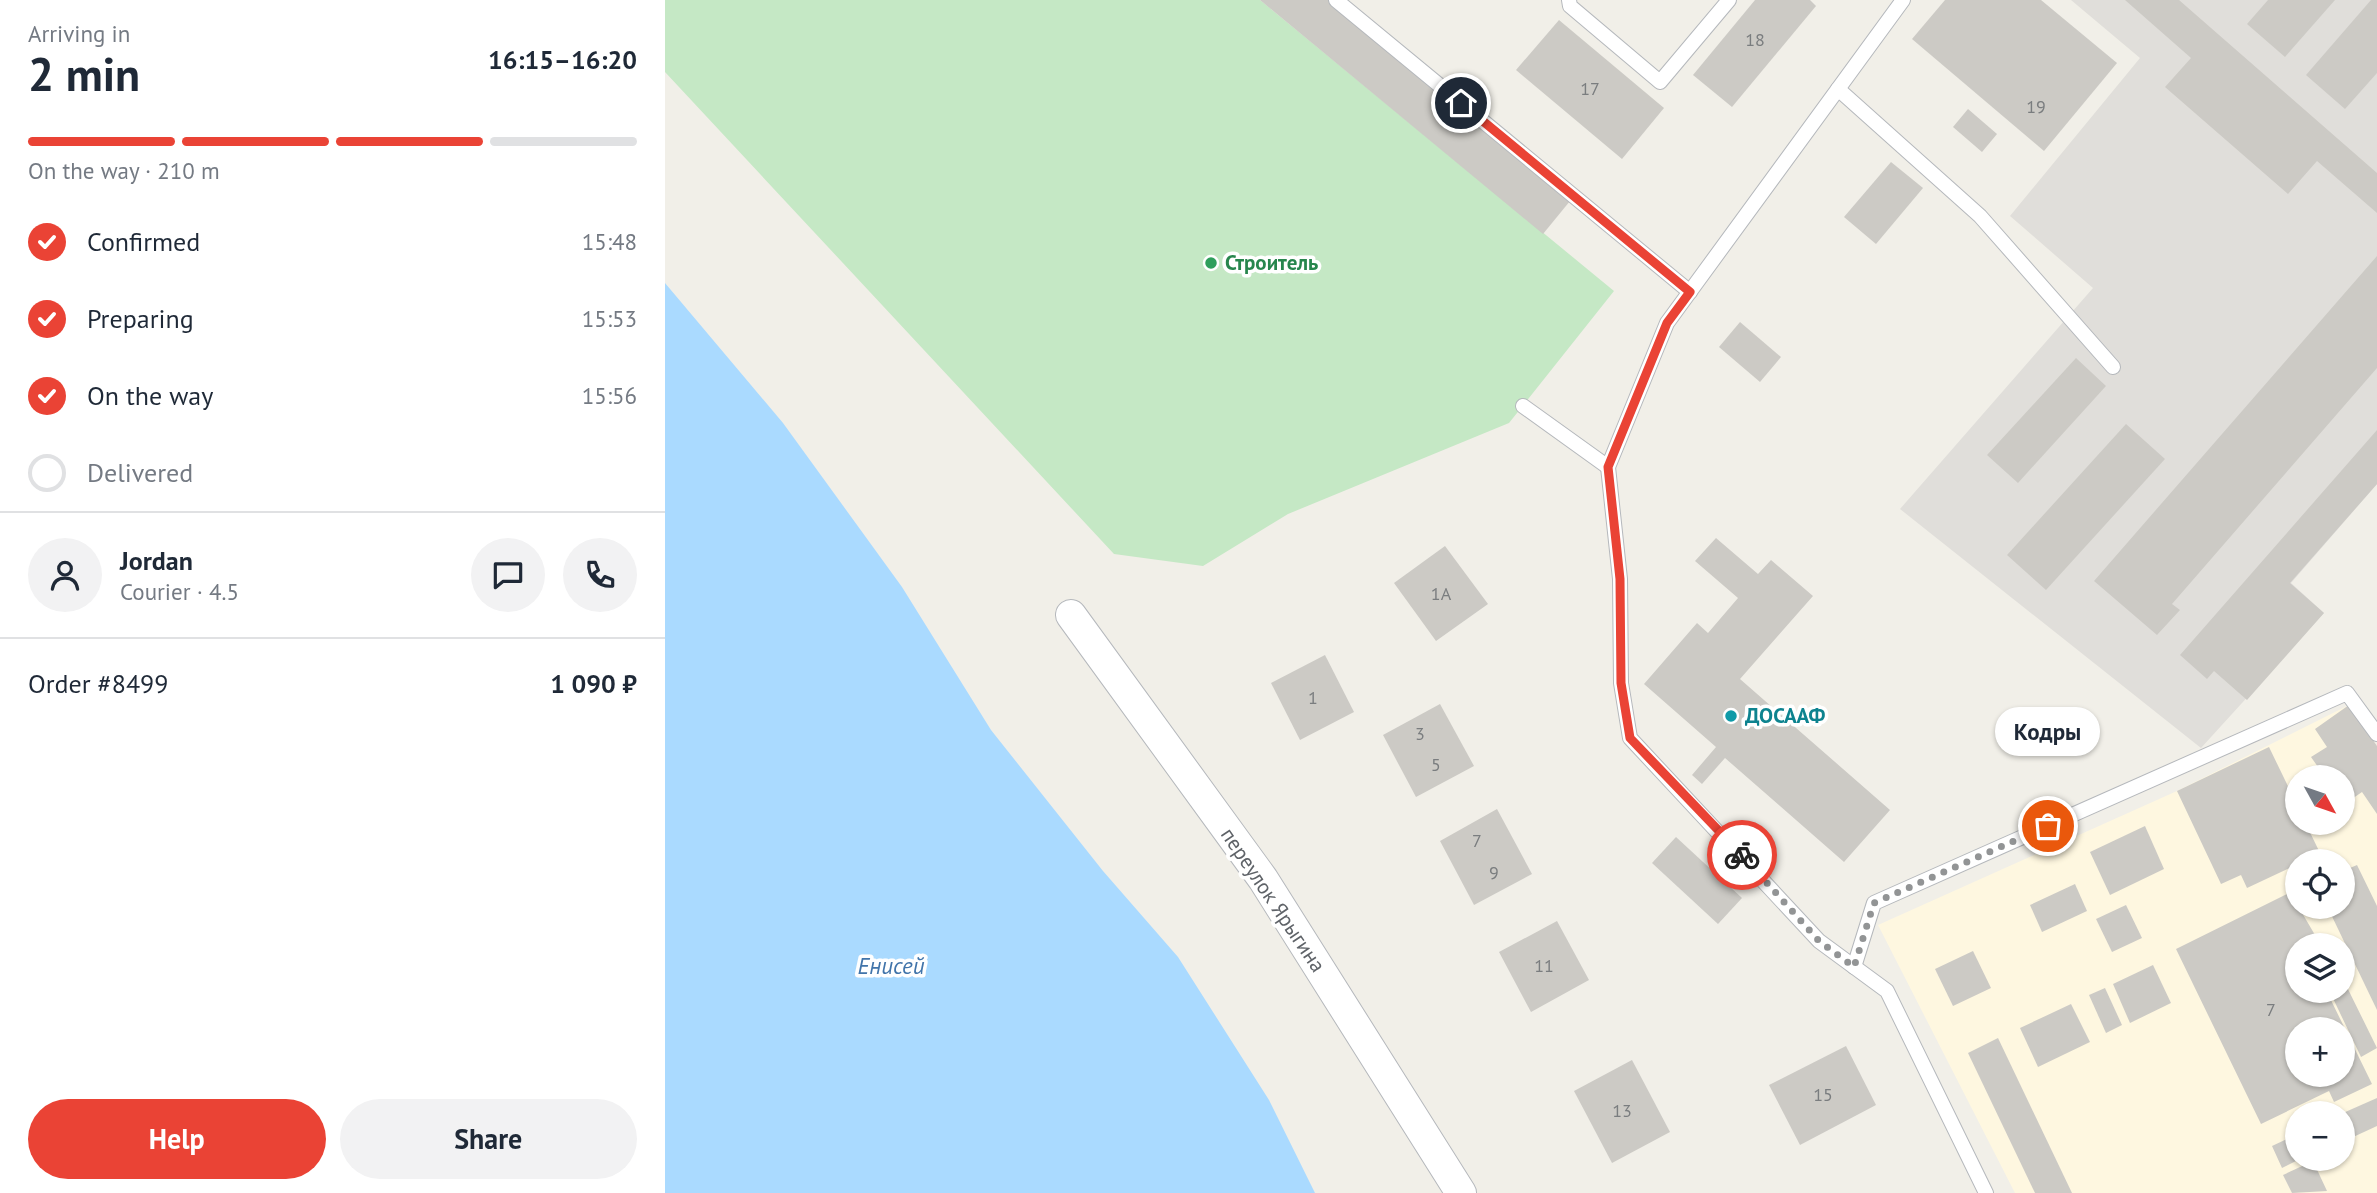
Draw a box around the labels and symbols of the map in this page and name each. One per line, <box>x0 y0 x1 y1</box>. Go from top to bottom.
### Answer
house number: 18 <box>1745 28 1765 51</box>
pin <box>1431 73 1491 133</box>
house number: 17 <box>1580 77 1600 100</box>
house number: 19 <box>2026 95 2046 118</box>
place label: Строитель <box>1225 249 1318 276</box>
marker: Строитель <box>1203 255 1219 271</box>
house number: 1А <box>1431 582 1452 605</box>
house number: 1 <box>1308 686 1318 709</box>
place label: ДОСААФ <box>1745 702 1825 729</box>
callout: Кодры <box>1995 707 2101 756</box>
marker: ДОСААФ <box>1723 708 1739 724</box>
house number: 3 <box>1415 722 1425 745</box>
house number: 5 <box>1431 753 1441 776</box>
north arrow <box>2285 765 2355 835</box>
pin <box>2018 796 2078 856</box>
courier <box>1707 820 1777 890</box>
street label: переулок Ярыгина <box>1215 822 1332 977</box>
house number: 7 <box>1472 829 1482 852</box>
house number: 9 <box>1489 861 1499 884</box>
water label: Енисей <box>858 951 925 980</box>
house number: 11 <box>1534 954 1554 977</box>
house number: 7 <box>2266 998 2276 1021</box>
house number: 15 <box>1813 1083 1833 1106</box>
house number: 13 <box>1612 1099 1632 1122</box>

